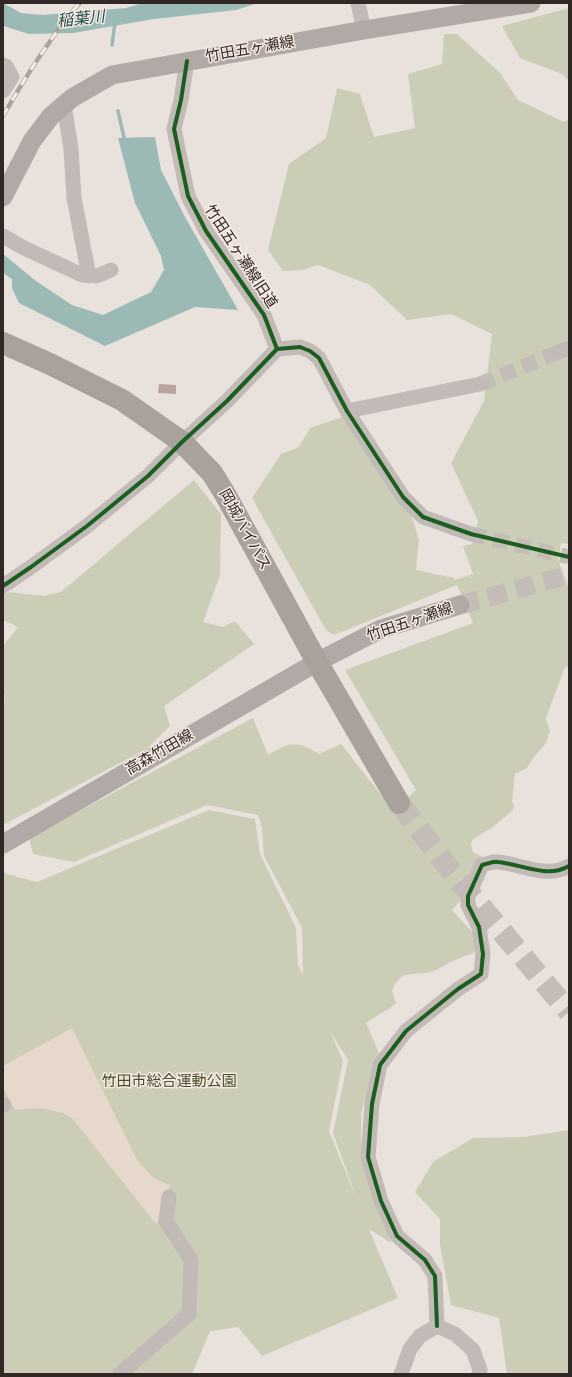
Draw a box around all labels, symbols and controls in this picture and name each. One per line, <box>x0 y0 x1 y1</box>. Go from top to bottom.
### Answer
water label: 稲葉川 <box>56 8 106 32</box>
street label: 竹田五ヶ瀬線 <box>204 33 296 67</box>
street label: 竹田五ヶ瀬線旧道 <box>200 202 280 312</box>
street label: 岡城バイパス <box>214 486 274 574</box>
street label: 竹田五ヶ瀬線 <box>365 600 455 646</box>
street label: 高森竹田線 <box>123 726 197 780</box>
park label: 竹田市総合運動公園 <box>102 1073 236 1091</box>

